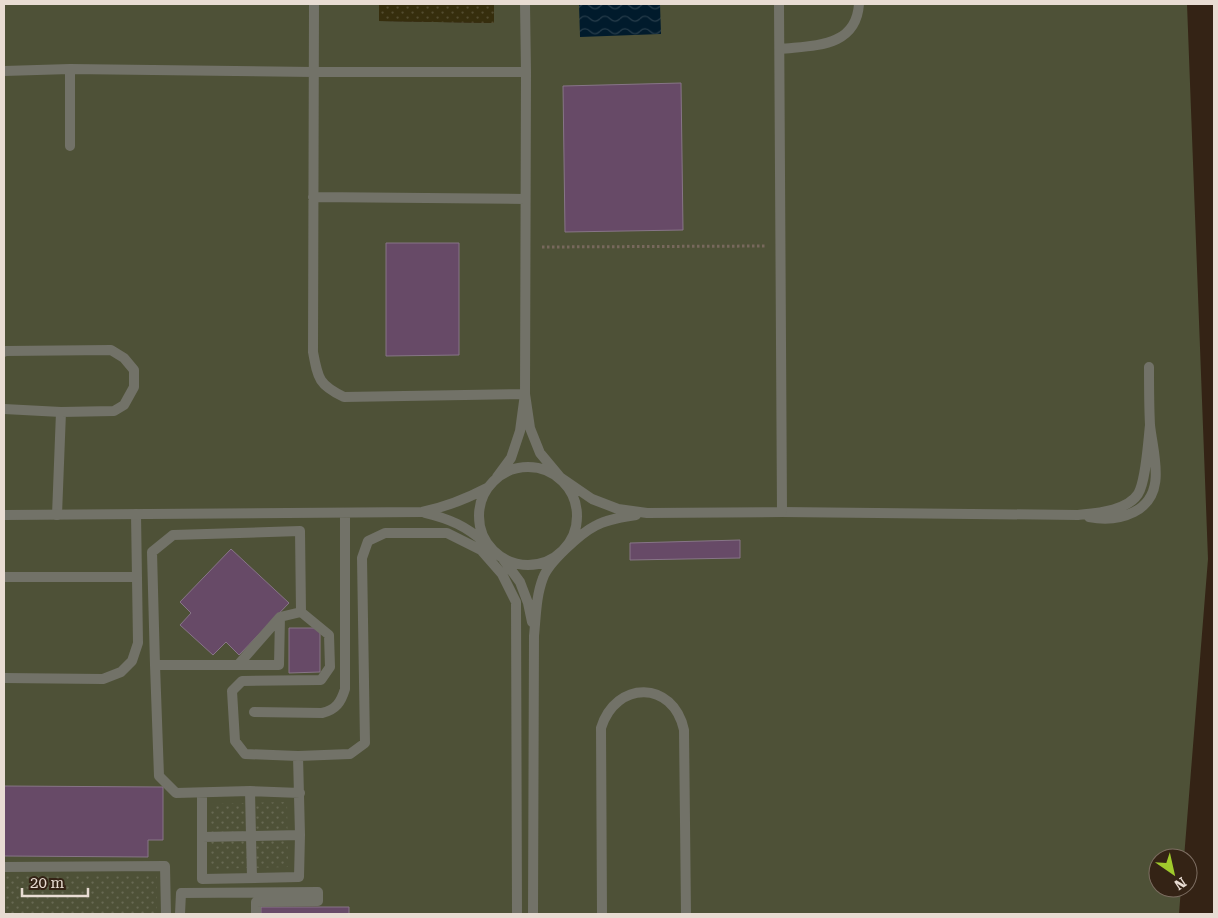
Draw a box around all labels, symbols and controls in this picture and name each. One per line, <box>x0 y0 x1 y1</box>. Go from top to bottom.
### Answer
north arrow <box>1148 848 1198 898</box>
scale bar <box>22 866 89 898</box>
text: 20 m <box>30 874 65 892</box>
text: N <box>1171 874 1189 894</box>

